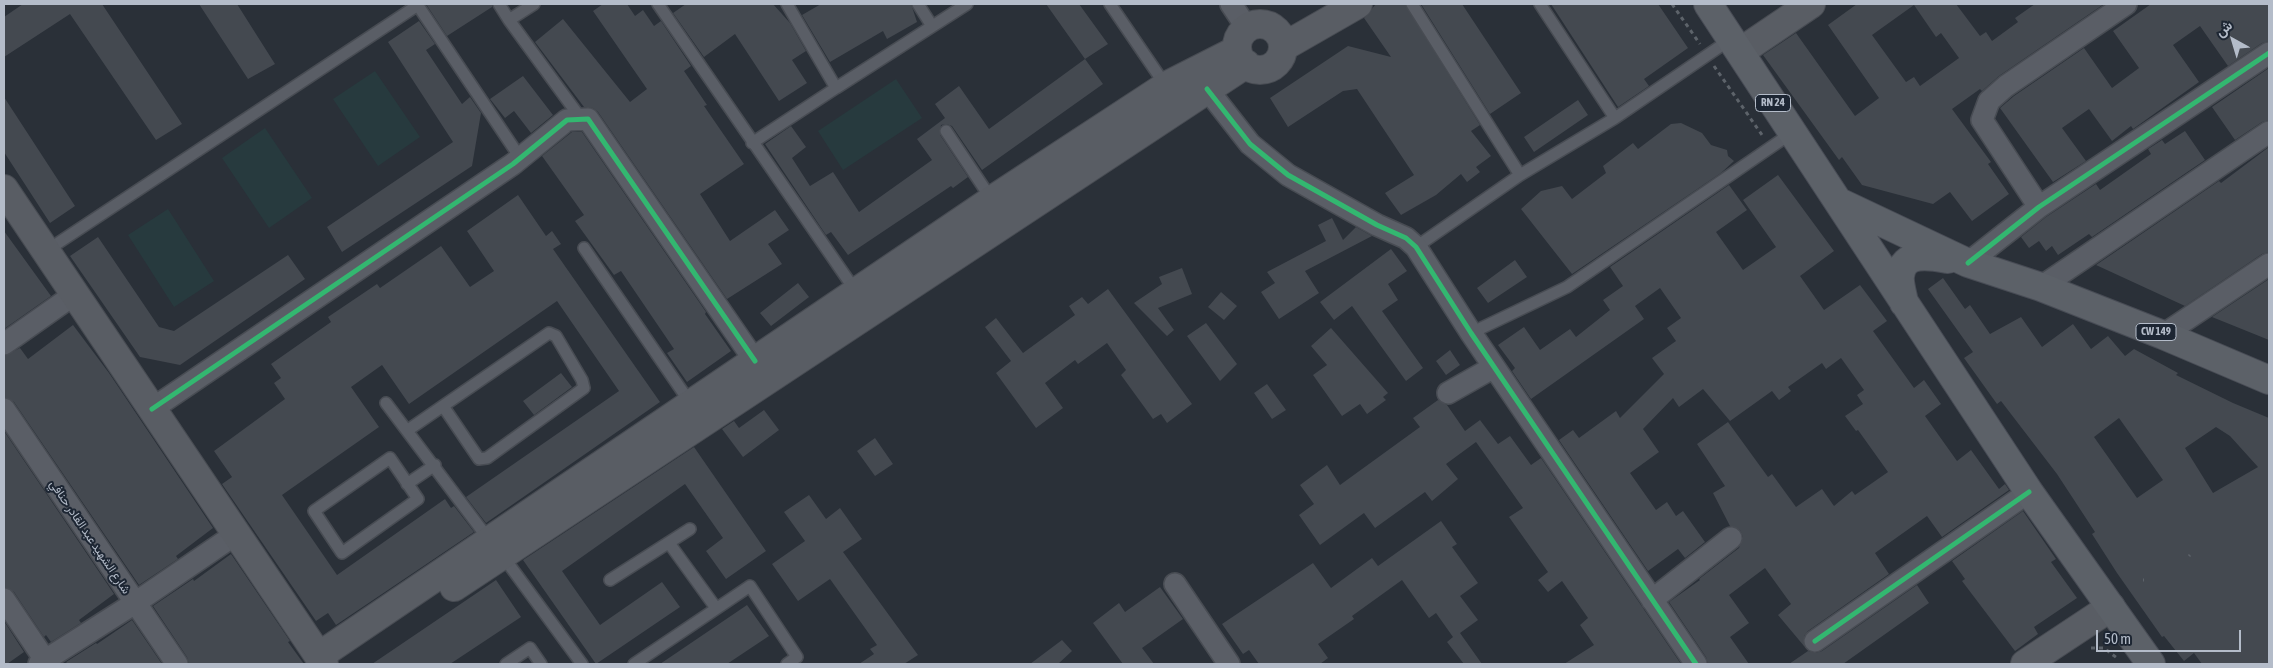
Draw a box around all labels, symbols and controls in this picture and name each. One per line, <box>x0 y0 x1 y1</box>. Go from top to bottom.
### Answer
north arrow <box>2208 15 2258 65</box>
text: ش <box>2212 17 2235 40</box>
road number: RN 24 <box>1756 95 1790 112</box>
road number: CW 149 <box>2136 324 2176 341</box>
street label: شارع الشهيد عبد القادر حنافي <box>46 477 134 597</box>
scale bar <box>2098 620 2243 652</box>
text: 50 m <box>2104 630 2131 647</box>

